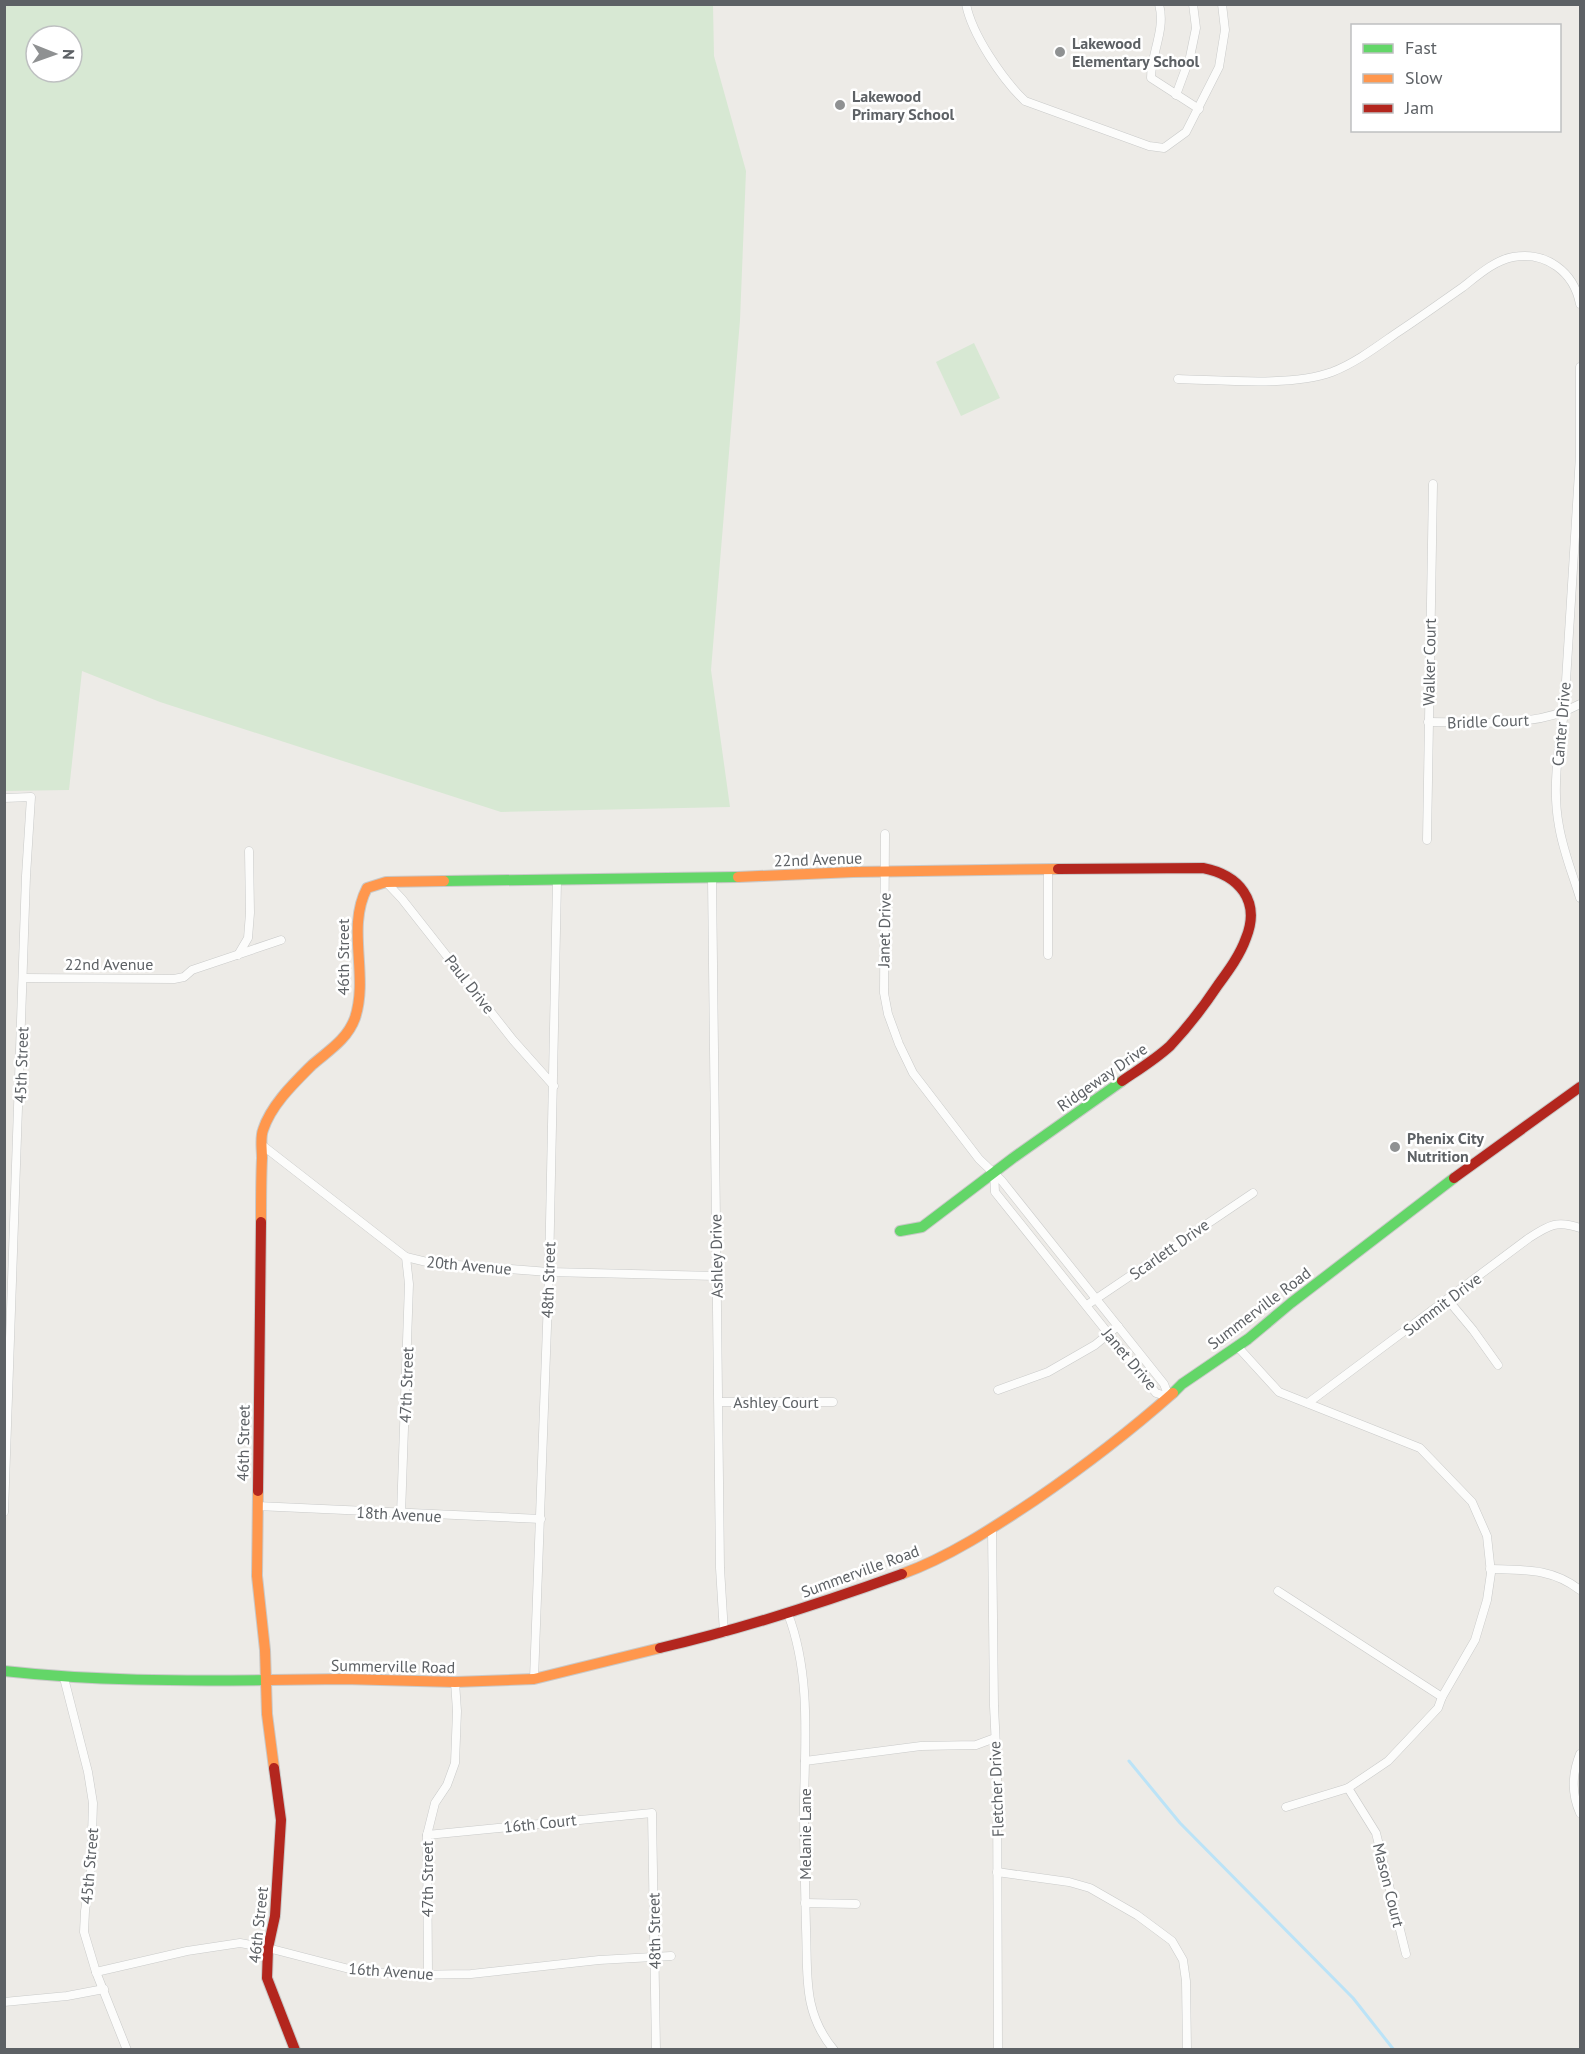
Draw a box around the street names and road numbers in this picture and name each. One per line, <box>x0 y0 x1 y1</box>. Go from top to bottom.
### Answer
street label: Walker Court <box>1418 617 1440 706</box>
street label: Canter Drive <box>1547 681 1575 767</box>
street label: Bridle Court <box>1447 710 1530 732</box>
street label: 22nd Avenue <box>773 847 863 871</box>
street label: Janet Drive <box>873 892 895 969</box>
street label: 46th Street <box>333 918 353 995</box>
street label: Paul Drive <box>441 950 499 1018</box>
street label: 22nd Avenue <box>65 954 153 974</box>
street label: 45th Street <box>10 1026 32 1104</box>
street label: Ridgeway Drive <box>1053 1039 1151 1115</box>
street label: Ashley Drive <box>705 1214 727 1298</box>
street label: Scarlett Drive <box>1125 1214 1213 1284</box>
street label: 48th Street <box>537 1241 559 1319</box>
street label: 20th Avenue <box>426 1251 512 1279</box>
street label: Summerville Road <box>1203 1263 1315 1353</box>
street label: Summit Drive <box>1399 1268 1485 1340</box>
street label: Janet Drive <box>1098 1323 1162 1394</box>
street label: 47th Street <box>395 1346 417 1424</box>
street label: Ashley Court <box>733 1392 819 1412</box>
street label: 46th Street <box>232 1404 254 1482</box>
street label: 18th Avenue <box>356 1502 442 1526</box>
street label: Summerville Road <box>798 1540 922 1602</box>
street label: Summerville Road <box>331 1655 455 1677</box>
street label: Fletcher Drive <box>984 1741 1008 1837</box>
street label: Melanie Lane <box>795 1788 815 1880</box>
street label: 16th Court <box>503 1809 578 1837</box>
street label: 45th Street <box>76 1826 102 1905</box>
street label: 47th Street <box>417 1840 437 1917</box>
street label: Mason Court <box>1369 1841 1409 1930</box>
street label: 46th Street <box>244 1885 272 1964</box>
street label: 48th Street <box>643 1892 665 1970</box>
street label: 16th Avenue <box>348 1958 434 1984</box>

